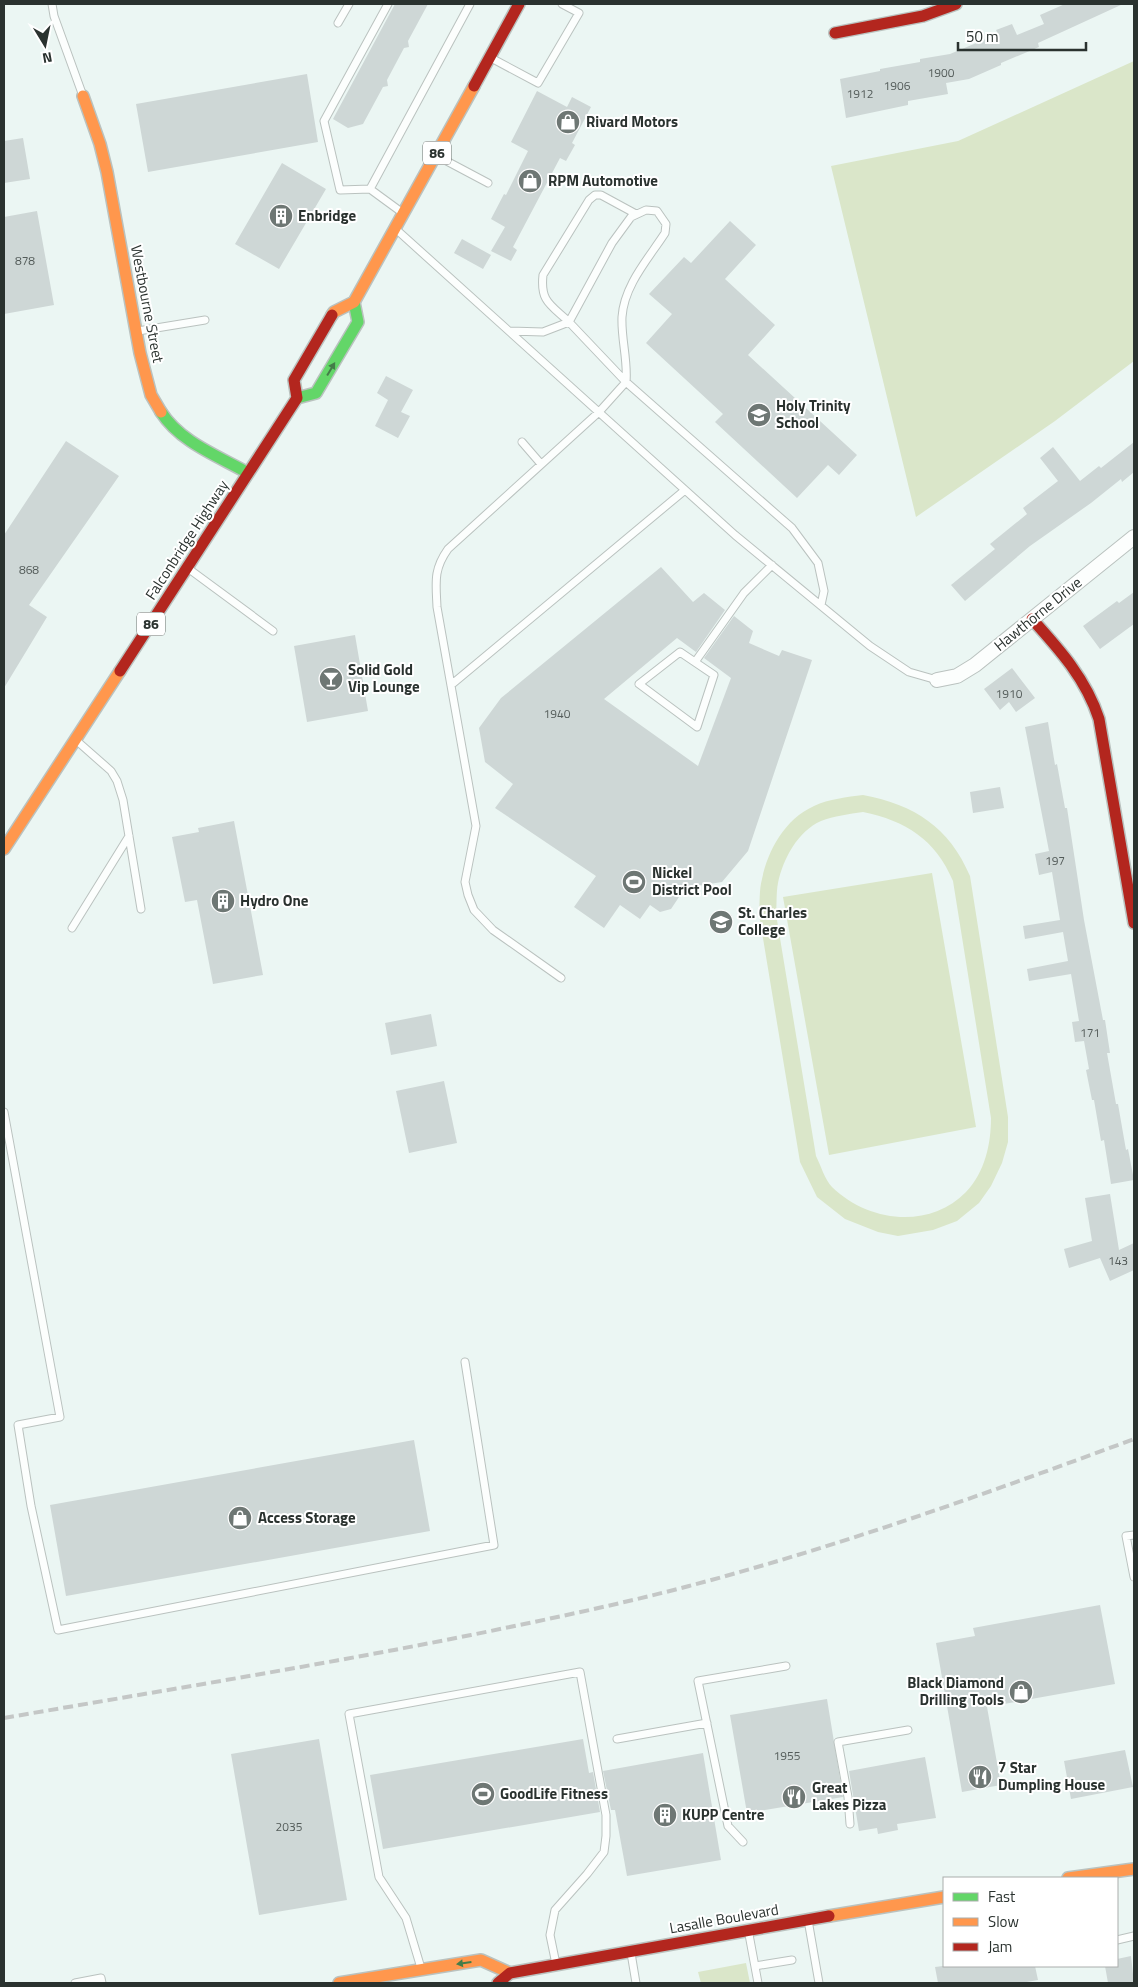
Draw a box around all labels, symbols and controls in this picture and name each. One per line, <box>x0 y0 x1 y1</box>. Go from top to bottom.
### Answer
north arrow <box>20 20 70 70</box>
scale bar <box>958 20 1086 52</box>
text: 50 m <box>966 25 999 48</box>
text: N <box>41 47 54 69</box>
house number: 1900 <box>928 63 955 82</box>
house number: 1906 <box>884 76 911 95</box>
house number: 1912 <box>847 84 873 103</box>
shop icon: Rivard Motors <box>555 109 581 135</box>
place label: Rivard Motors <box>586 110 678 133</box>
road number: 86 <box>423 142 451 164</box>
shop icon: RPM Automotive <box>517 168 543 194</box>
place label: RPM Automotive <box>548 169 658 192</box>
building icon: Enbridge <box>268 203 294 229</box>
place label: Enbridge <box>298 204 356 227</box>
street label: Westbourne Street <box>125 243 170 365</box>
house number: 878 <box>15 251 35 270</box>
one-way arrow <box>326 362 335 375</box>
place label: Holy Trinity School <box>776 394 851 434</box>
school or university icon: Holy Trinity School <box>746 402 772 428</box>
street label: Falconbridge Highway <box>139 475 234 604</box>
house number: 868 <box>19 560 39 579</box>
street label: Hawthorne Drive <box>989 571 1087 656</box>
road number: 86 <box>137 612 165 636</box>
place label: Solid Gold Vip Lounge <box>348 658 420 698</box>
bar icon: Solid Gold Vip Lounge <box>318 666 344 692</box>
house number: 1910 <box>996 684 1023 703</box>
house number: 1940 <box>544 704 571 723</box>
house number: 197 <box>1045 851 1065 870</box>
place label: Nickel District Pool <box>652 861 732 901</box>
sports icon: Nickel District Pool <box>621 869 647 895</box>
building icon: Hydro One <box>210 888 236 914</box>
place label: Hydro One <box>240 889 309 912</box>
place label: St. Charles College <box>738 901 807 941</box>
school or university icon: St. Charles College <box>708 909 734 935</box>
house number: 171 <box>1080 1023 1100 1042</box>
house number: 143 <box>1108 1251 1128 1270</box>
shop icon: Access Storage <box>227 1505 253 1531</box>
place label: Access Storage <box>258 1506 356 1529</box>
place label: Black Diamond Drilling Tools <box>907 1671 1004 1711</box>
shop icon: Black Diamond Drilling Tools <box>1008 1679 1034 1705</box>
house number: 1955 <box>774 1746 801 1765</box>
place label: 7 Star Dumpling House <box>998 1756 1106 1796</box>
restaurant icon: 7 Star Dumpling House <box>967 1764 993 1790</box>
place label: Great Lakes Pizza <box>812 1776 887 1816</box>
sports icon: GoodLife Fitness <box>470 1781 496 1807</box>
place label: GoodLife Fitness <box>500 1782 608 1805</box>
restaurant icon: Great Lakes Pizza <box>781 1784 807 1810</box>
building icon: KUPP Centre <box>652 1802 678 1828</box>
place label: KUPP Centre <box>682 1803 765 1826</box>
house number: 2035 <box>276 1817 303 1836</box>
legend <box>943 1877 1118 1967</box>
text: Fast <box>988 1885 1016 1908</box>
street label: Lasalle Boulevard <box>667 1898 780 1939</box>
text: Slow <box>988 1910 1019 1933</box>
text: Jam <box>988 1935 1012 1958</box>
one-way arrow <box>456 1959 472 1967</box>

